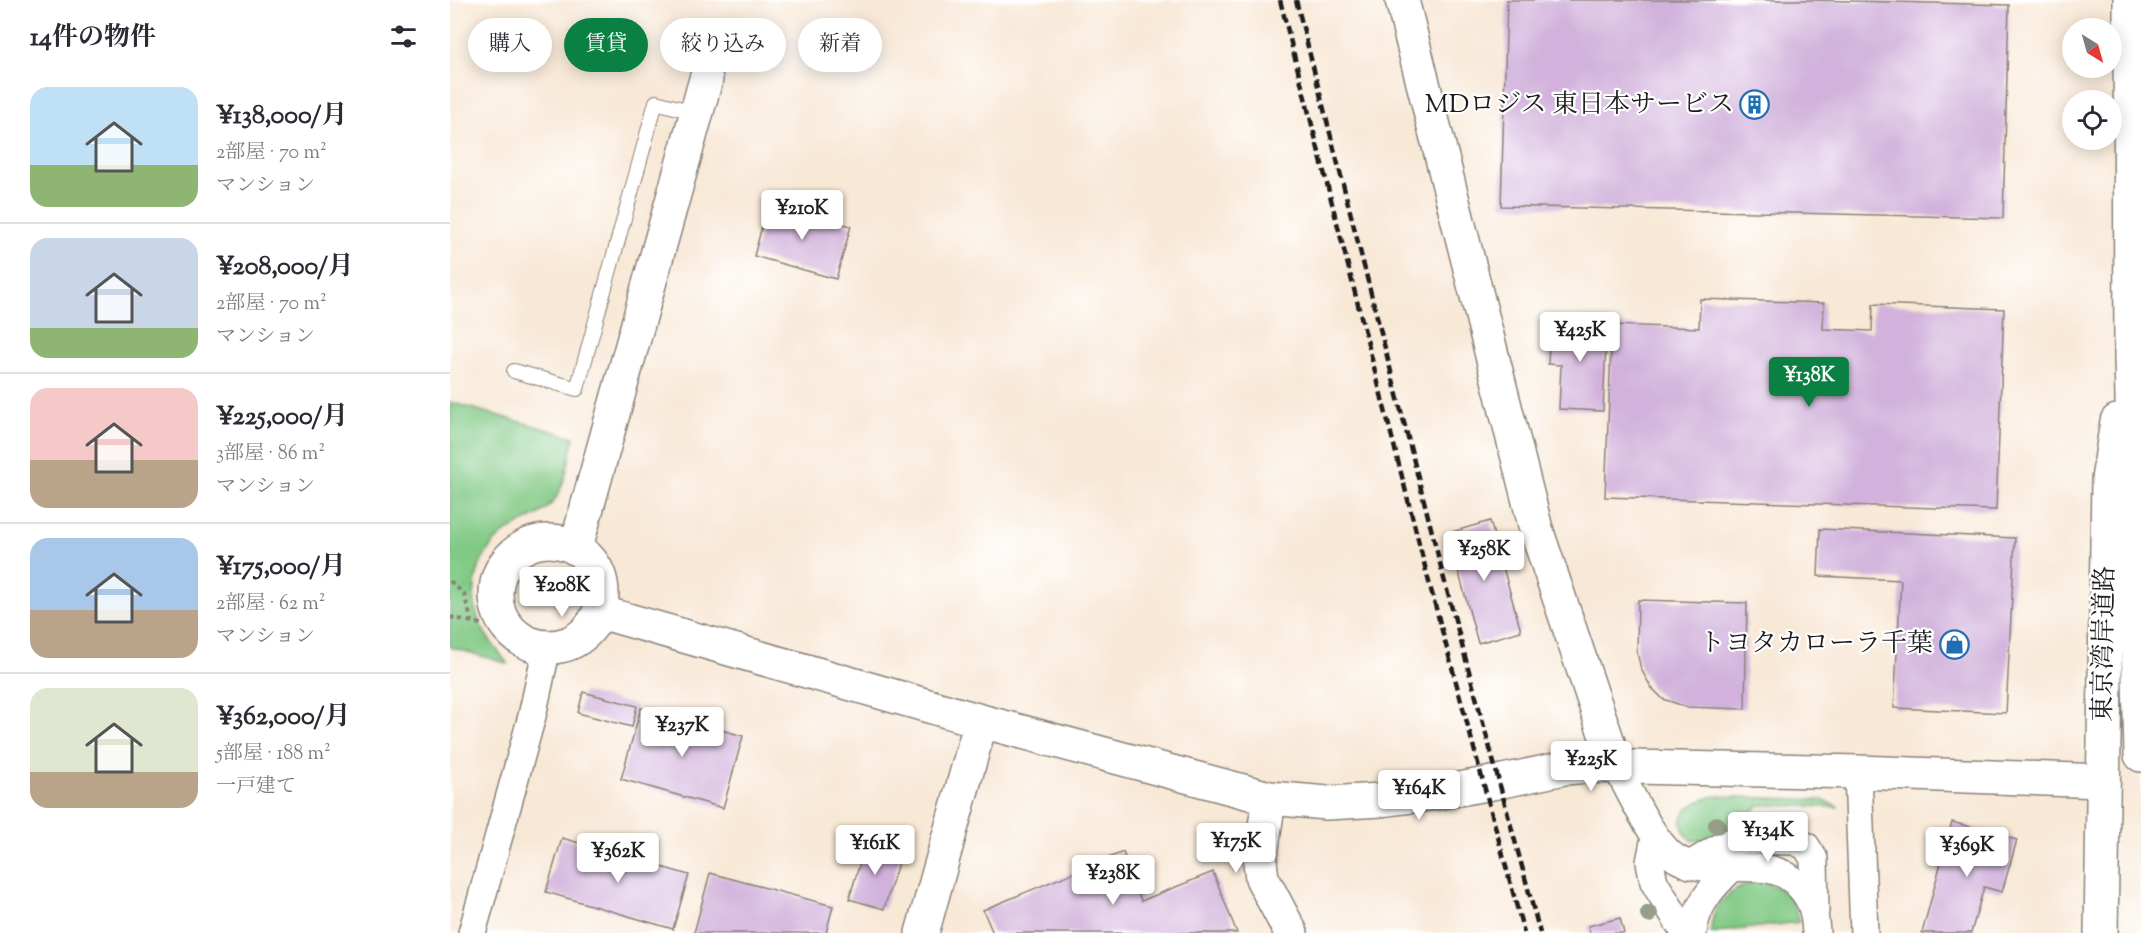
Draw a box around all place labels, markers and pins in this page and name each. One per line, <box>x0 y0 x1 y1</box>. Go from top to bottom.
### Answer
place label: MDロジス 東日本サービス <box>1425 87 1734 124</box>
building icon: MDロジス 東日本サービス <box>1739 89 1771 121</box>
pin: ¥210K <box>760 190 844 241</box>
pin: ¥425K <box>1538 312 1622 363</box>
pin: ¥138K <box>1767 357 1851 408</box>
pin: ¥258K <box>1442 531 1526 582</box>
pin: ¥208K <box>520 567 604 618</box>
place label: トヨタカローラ千葉 <box>1699 626 1933 663</box>
shop icon: トヨタカローラ千葉 <box>1938 628 1970 660</box>
pin: ¥237K <box>640 707 724 758</box>
pin: ¥225K <box>1549 741 1633 792</box>
pin: ¥164K <box>1377 770 1461 821</box>
pin: ¥134K <box>1726 812 1810 863</box>
pin: ¥175K <box>1194 823 1278 874</box>
pin: ¥161K <box>833 825 917 876</box>
pin: ¥369K <box>1925 827 2009 878</box>
pin: ¥362K <box>576 833 660 884</box>
pin: ¥238K <box>1071 855 1155 906</box>

